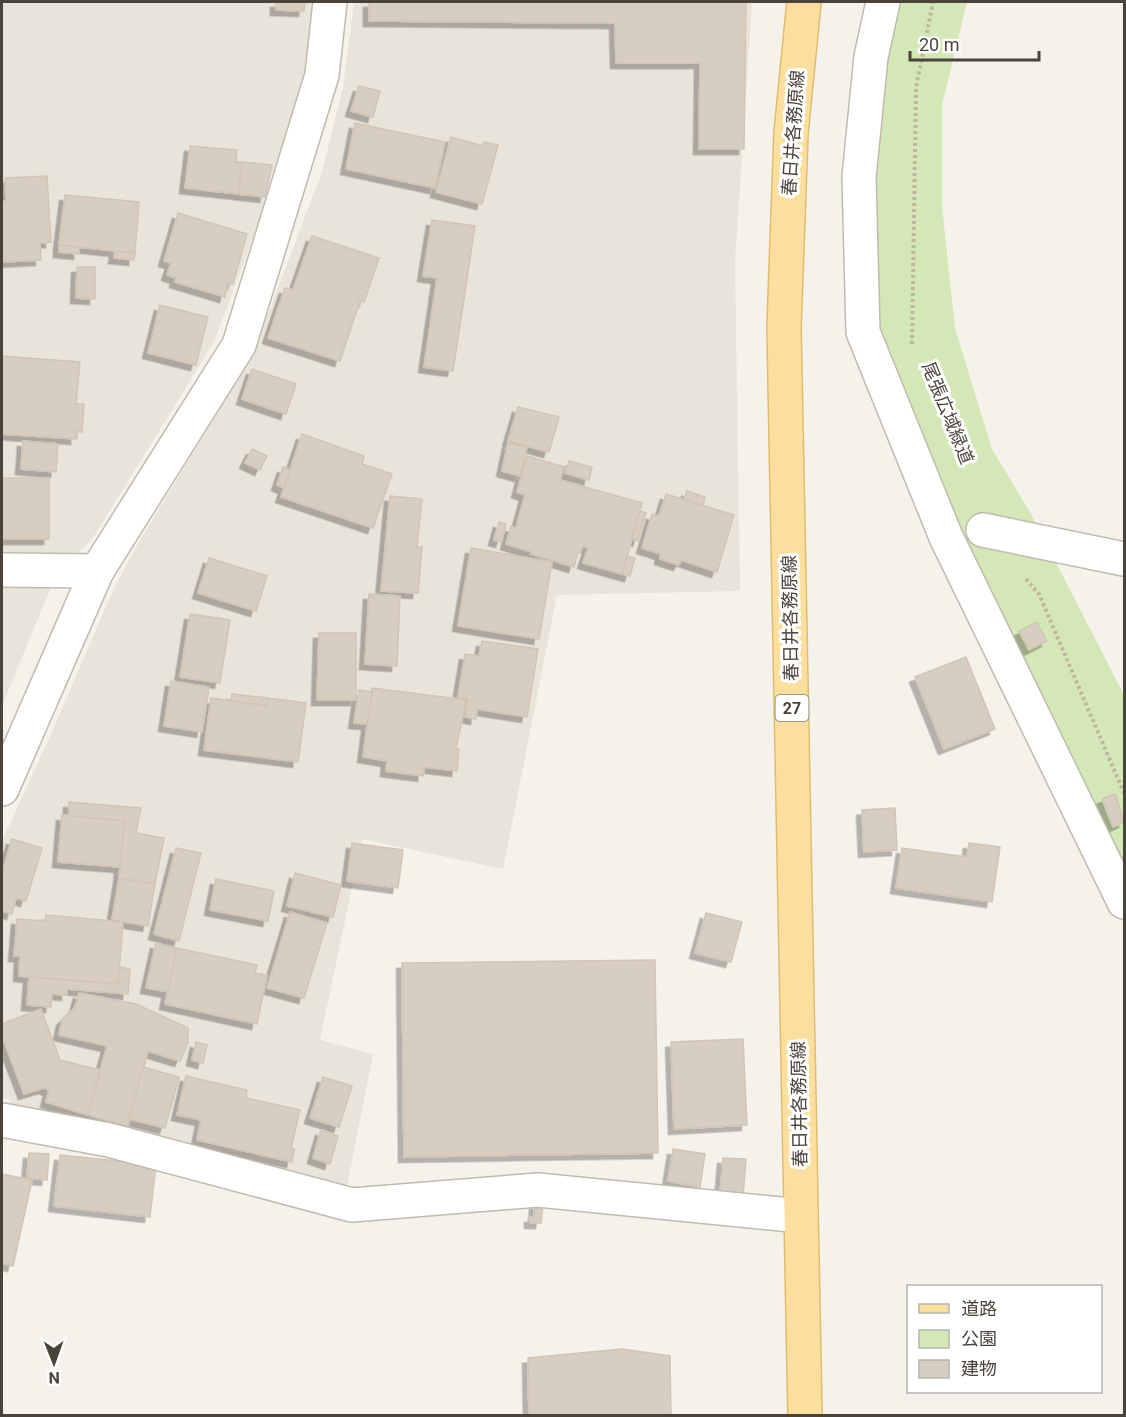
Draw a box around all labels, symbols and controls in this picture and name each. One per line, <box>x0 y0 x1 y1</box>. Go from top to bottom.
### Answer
scale bar <box>910 24 1039 62</box>
text: 20 m <box>919 34 959 55</box>
street label: 春日井各務原線 <box>778 69 808 197</box>
street label: 尾張広域緑道 <box>918 359 978 467</box>
street label: 春日井各務原線 <box>778 555 802 681</box>
road number: 27 <box>776 695 808 721</box>
street label: 春日井各務原線 <box>787 1041 811 1167</box>
legend <box>907 1285 1102 1393</box>
text: 道路 <box>961 1298 997 1319</box>
text: 公園 <box>961 1328 997 1349</box>
north arrow <box>24 1333 84 1393</box>
text: 建物 <box>961 1358 997 1379</box>
text: N <box>48 1368 60 1387</box>

